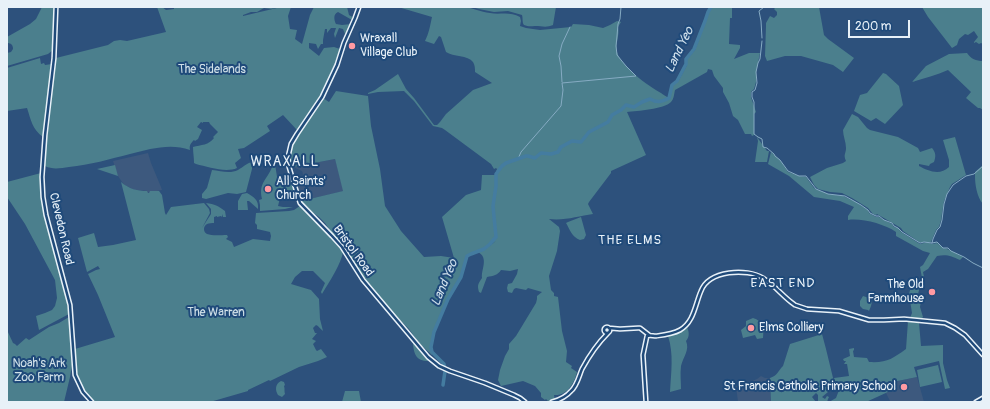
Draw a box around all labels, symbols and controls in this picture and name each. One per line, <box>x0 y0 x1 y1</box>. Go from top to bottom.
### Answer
scale bar <box>850 12 912 38</box>
text: 200 m <box>855 19 891 34</box>
water label: Land Yeo <box>662 25 698 75</box>
place label: Wraxall Village Club <box>360 32 417 60</box>
marker: Wraxall Village Club <box>347 41 357 51</box>
park label: The Sidelands <box>178 63 246 77</box>
district label: WRAXALL <box>251 154 319 170</box>
place label: All Saints' Church <box>276 175 326 203</box>
marker: All Saints' Church <box>263 184 273 194</box>
street label: Clevedon Road <box>46 191 76 267</box>
street label: Bristol Road <box>329 222 377 280</box>
district label: THE ELMS <box>598 233 662 249</box>
water label: Land Yeo <box>428 257 462 309</box>
district label: EAST END <box>751 276 815 292</box>
place label: The Old Farmhouse <box>868 278 924 306</box>
marker: The Old Farmhouse <box>927 287 937 297</box>
park label: The Warren <box>187 306 245 320</box>
place label: Elms Colliery <box>759 321 824 335</box>
marker: Elms Colliery <box>746 323 756 333</box>
park label: Noah's Ark Zoo Farm <box>12 357 66 385</box>
place label: St Francis Catholic Primary School <box>723 380 896 394</box>
marker: St Francis Catholic Primary School <box>899 382 909 392</box>

